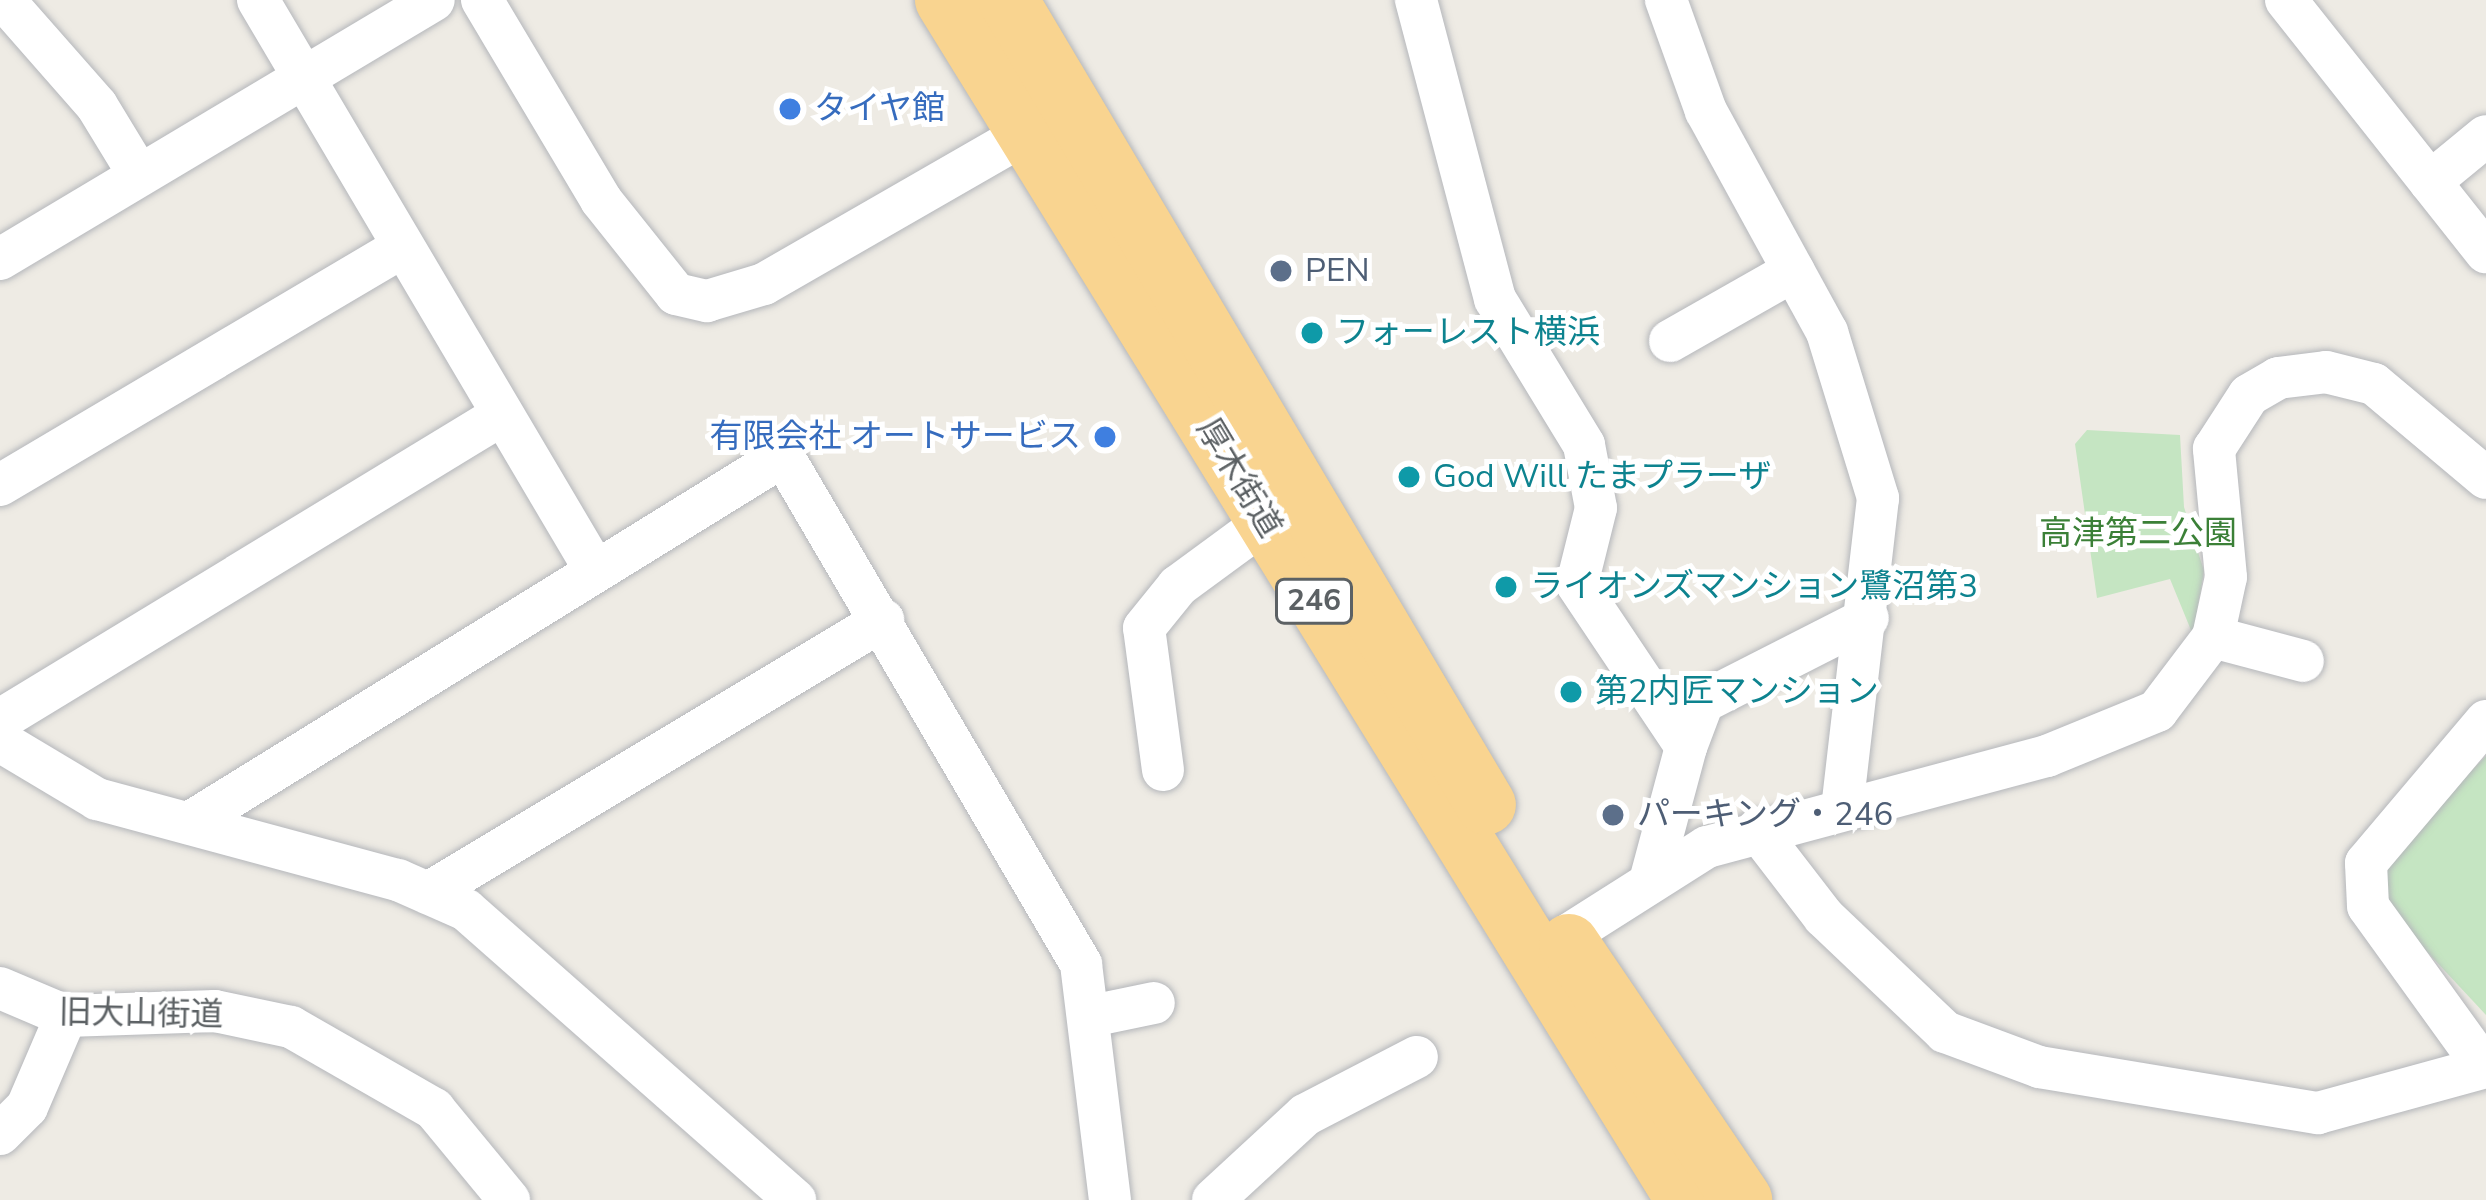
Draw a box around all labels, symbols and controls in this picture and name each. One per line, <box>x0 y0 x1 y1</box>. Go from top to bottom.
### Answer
place label: タイヤ館 <box>814 89 946 129</box>
marker: タイヤ館 <box>777 96 803 122</box>
place label: PEN <box>1305 251 1370 291</box>
marker: PEN <box>1268 258 1294 284</box>
place label: フォーレスト横浜 <box>1336 313 1600 353</box>
marker: フォーレスト横浜 <box>1299 320 1325 346</box>
street label: 厚木街道 <box>1188 411 1290 545</box>
place label: 有限会社 オートサービス <box>710 417 1081 457</box>
marker: 有限会社 オートサービス <box>1092 424 1118 450</box>
place label: God Will たまプラーザ <box>1433 457 1773 497</box>
marker: God Will たまプラーザ <box>1396 464 1422 490</box>
park label: 高津第二公園 <box>2039 514 2237 554</box>
place label: ライオンズマンション鷺沼第3 <box>1530 567 1979 607</box>
marker: ライオンズマンション鷺沼第3 <box>1493 574 1519 600</box>
road number: 246 <box>1275 577 1353 625</box>
place label: 第2内匠マンション <box>1595 672 1879 712</box>
marker: 第2内匠マンション <box>1558 679 1584 705</box>
place label: パーキング・246 <box>1637 795 1894 835</box>
marker: パーキング・246 <box>1600 802 1626 828</box>
street label: 旧大山街道 <box>58 993 224 1035</box>

